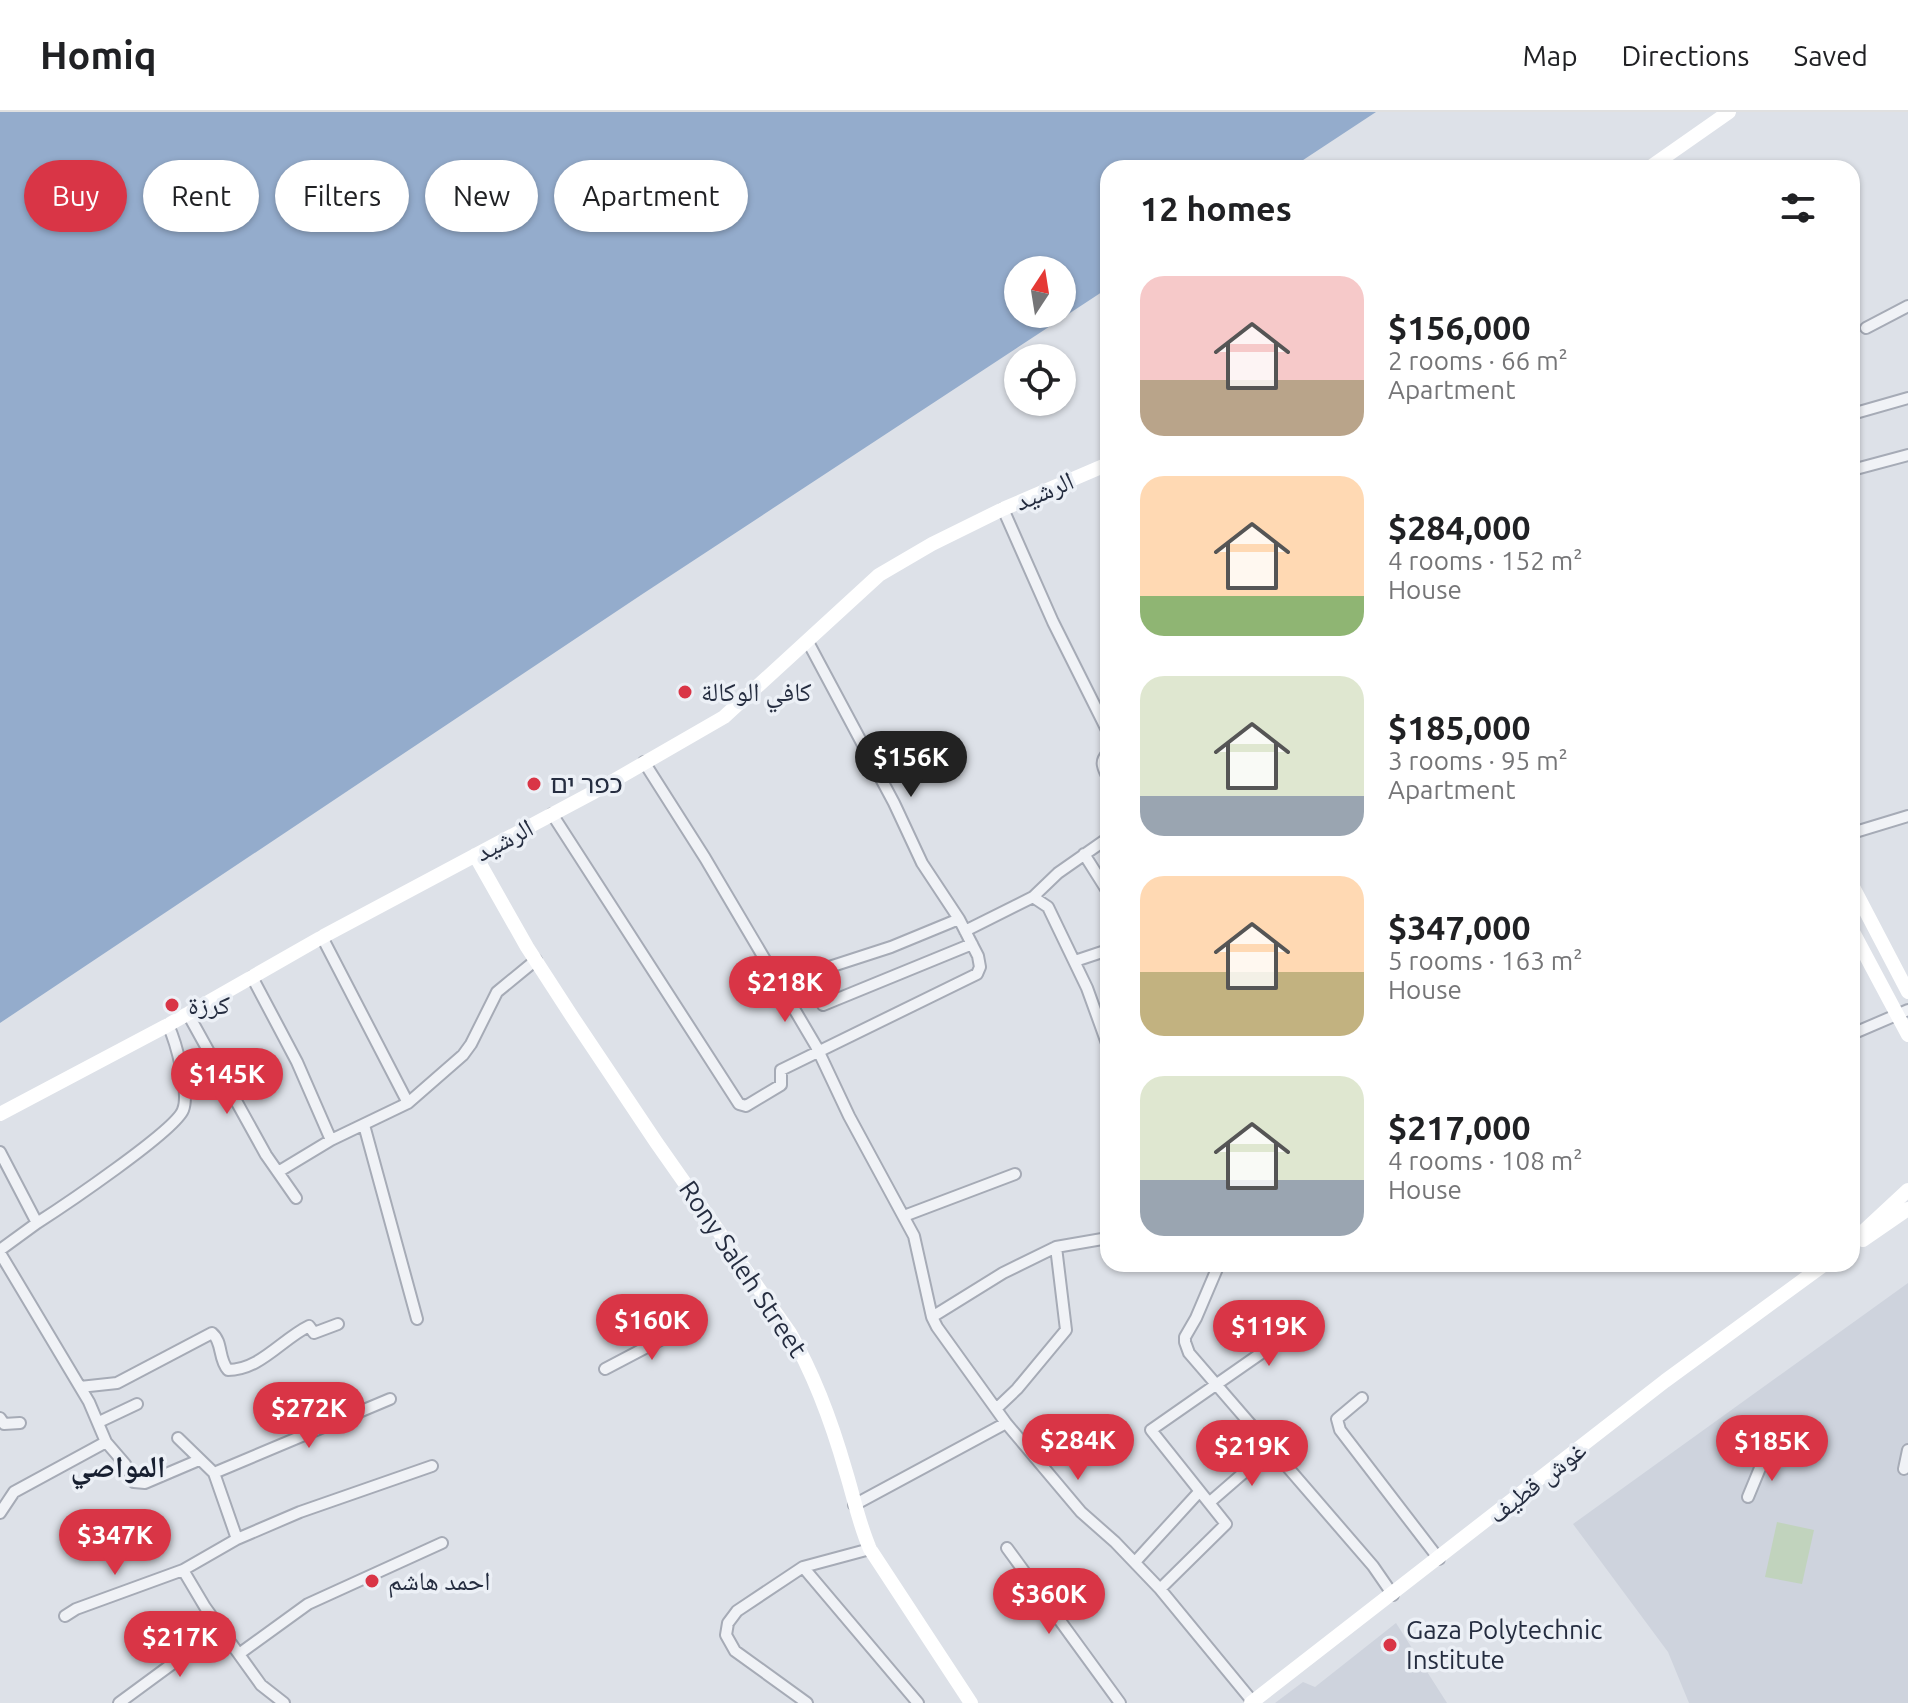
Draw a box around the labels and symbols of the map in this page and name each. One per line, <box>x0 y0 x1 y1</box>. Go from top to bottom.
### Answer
north arrow <box>1004 256 1076 328</box>
street label: الرشيد <box>1010 465 1078 517</box>
place label: كافي الوكالة <box>701 677 812 713</box>
marker: كافي الوكالة <box>676 683 694 701</box>
pin: $156K <box>855 731 967 799</box>
place label: כפר ים <box>550 769 623 798</box>
marker: כפר ים <box>525 775 543 793</box>
street label: الرشيد <box>470 812 538 868</box>
pin: $218K <box>729 956 841 1024</box>
place label: كرزة <box>188 990 230 1020</box>
marker: كرزة <box>163 996 181 1014</box>
pin: $145K <box>171 1048 283 1116</box>
street label: Rony Saleh Street <box>674 1175 813 1362</box>
pin: $160K <box>596 1294 708 1362</box>
pin: $119K <box>1213 1300 1325 1368</box>
pin: $272K <box>253 1382 365 1450</box>
pin: $284K <box>1022 1414 1134 1482</box>
pin: $185K <box>1716 1415 1828 1483</box>
pin: $219K <box>1196 1420 1308 1488</box>
street label: غوش قطيف <box>1482 1435 1592 1530</box>
district label: المواصي <box>70 1449 166 1490</box>
pin: $347K <box>59 1509 171 1577</box>
place label: احمد هاشم <box>388 1566 490 1598</box>
pin: $360K <box>993 1568 1105 1636</box>
marker: احمد هاشم <box>363 1572 381 1590</box>
pin: $217K <box>124 1611 236 1679</box>
place label: Gaza Polytechnic Institute <box>1406 1615 1602 1674</box>
marker: Gaza Polytechnic Institute <box>1381 1636 1399 1654</box>

